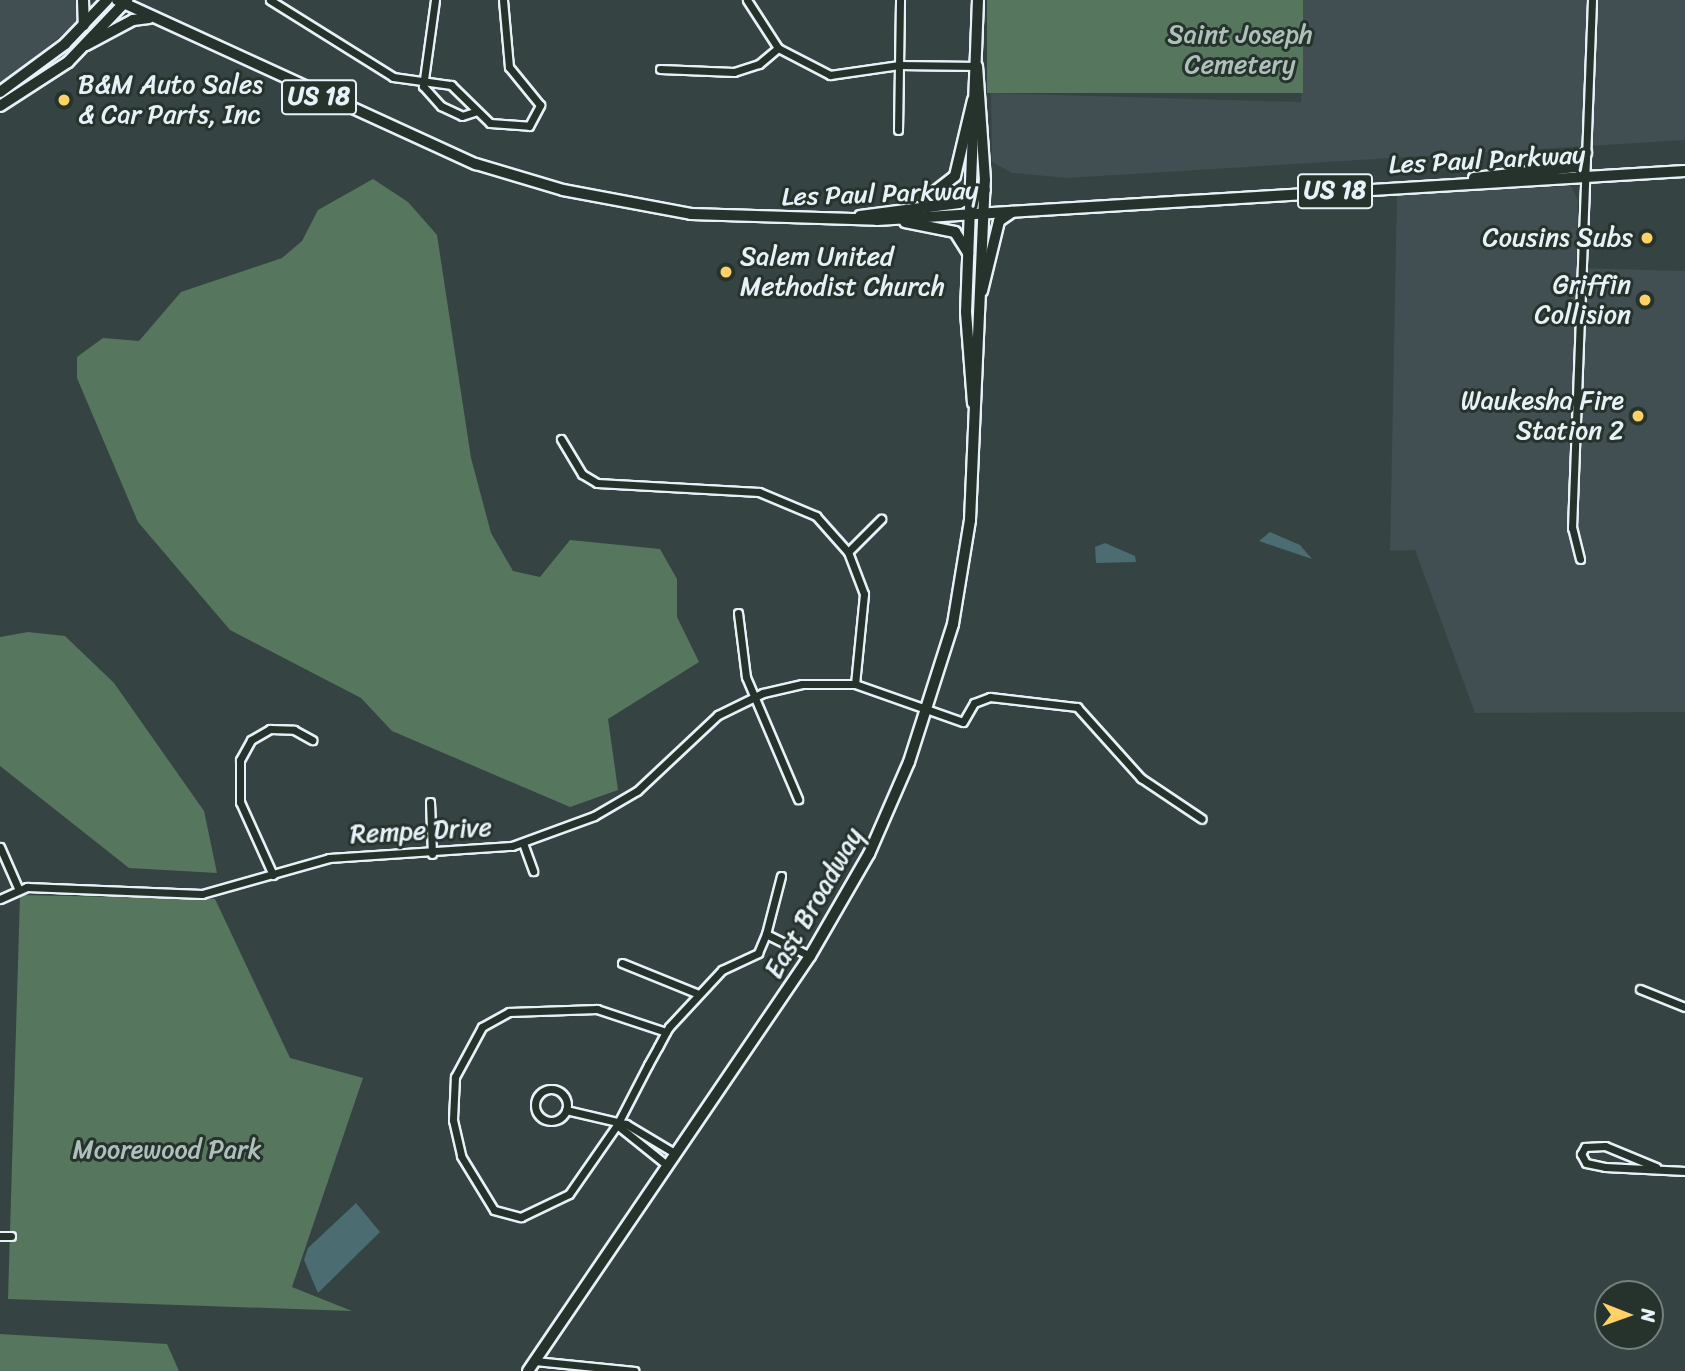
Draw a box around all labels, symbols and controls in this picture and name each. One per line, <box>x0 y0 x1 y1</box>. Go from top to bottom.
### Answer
park label: Saint Joseph Cemetery <box>1167 19 1313 80</box>
place label: B&M Auto Sales & Car Parts, Inc <box>78 69 264 130</box>
road number: US 18 <box>280 76 358 118</box>
marker: B&M Auto Sales & Car Parts, Inc <box>56 92 72 108</box>
street label: Les Paul Parkway <box>1387 139 1587 181</box>
road number: US 18 <box>1296 170 1374 211</box>
street label: Les Paul Parkway <box>780 175 980 213</box>
place label: Cousins Subs <box>1483 222 1633 254</box>
marker: Cousins Subs <box>1639 230 1655 246</box>
place label: Salem United Methodist Church <box>740 241 945 302</box>
marker: Salem United Methodist Church <box>718 264 734 280</box>
place label: Griffin Collision <box>1535 269 1631 330</box>
marker: Griffin Collision <box>1637 292 1653 308</box>
place label: Waukesha Fire Station 2 <box>1460 385 1624 446</box>
marker: Waukesha Fire Station 2 <box>1630 408 1646 424</box>
street label: Rempe Drive <box>349 812 493 850</box>
street label: East Broadway <box>758 822 870 984</box>
park label: Moorewood Park <box>73 1134 261 1166</box>
north arrow <box>1594 1280 1664 1350</box>
text: N <box>1632 1308 1665 1322</box>

